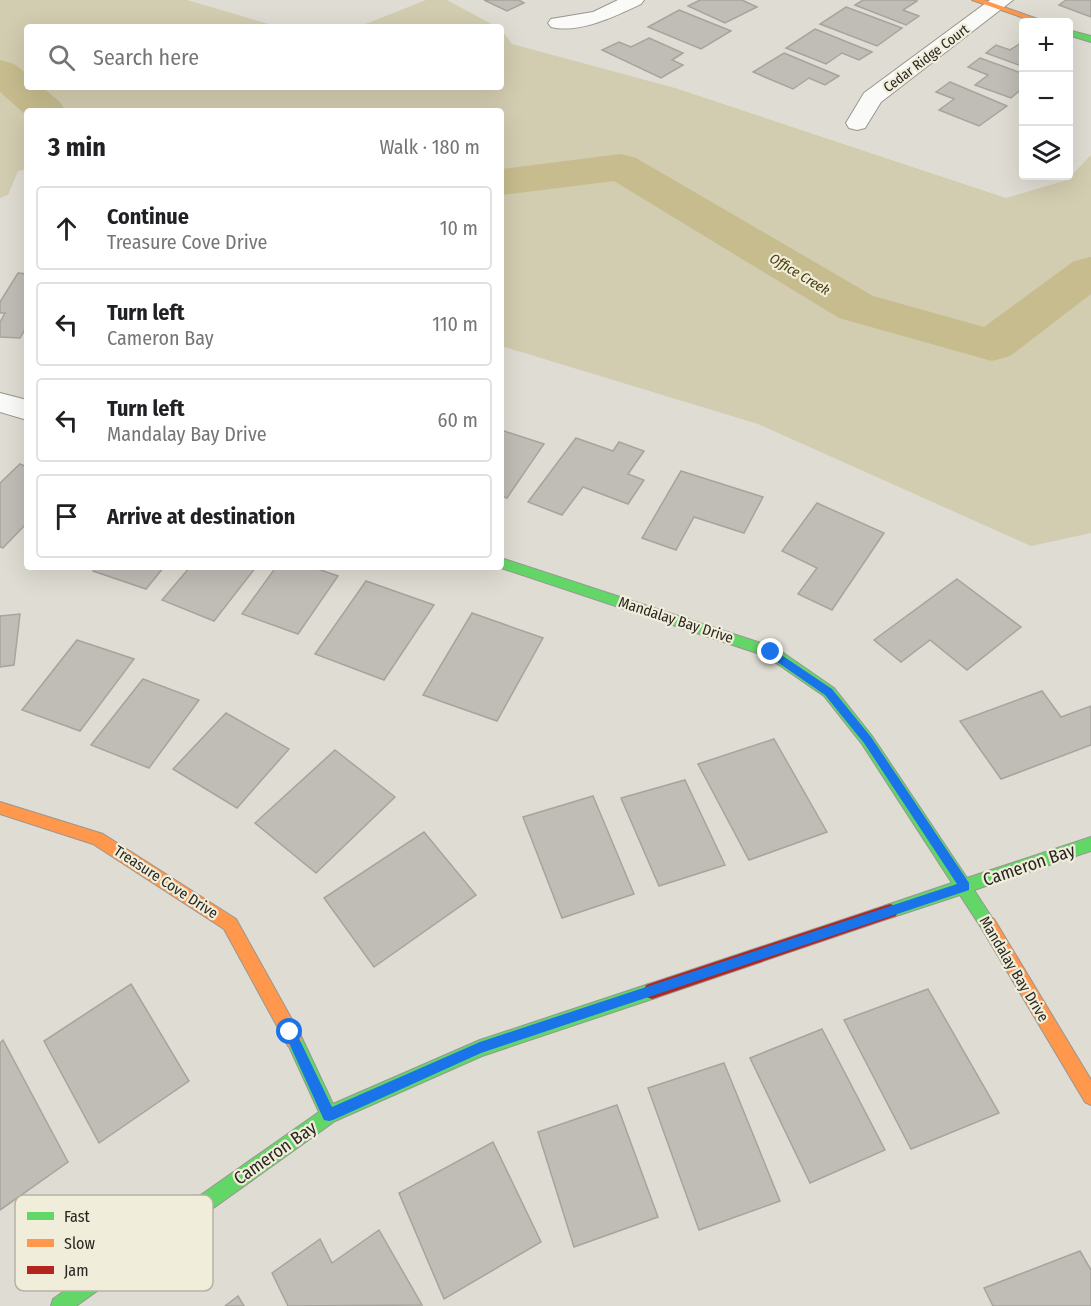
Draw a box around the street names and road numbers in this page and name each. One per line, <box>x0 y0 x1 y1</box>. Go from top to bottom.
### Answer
street label: Cedar Ridge Court <box>880 21 973 96</box>
street label: Mandalay Bay Drive <box>616 593 736 647</box>
street label: Cameron Bay <box>980 839 1078 891</box>
street label: Treasure Cove Drive <box>111 842 221 922</box>
street label: Mandalay Bay Drive <box>975 913 1053 1025</box>
street label: Cameron Bay <box>229 1116 321 1190</box>

